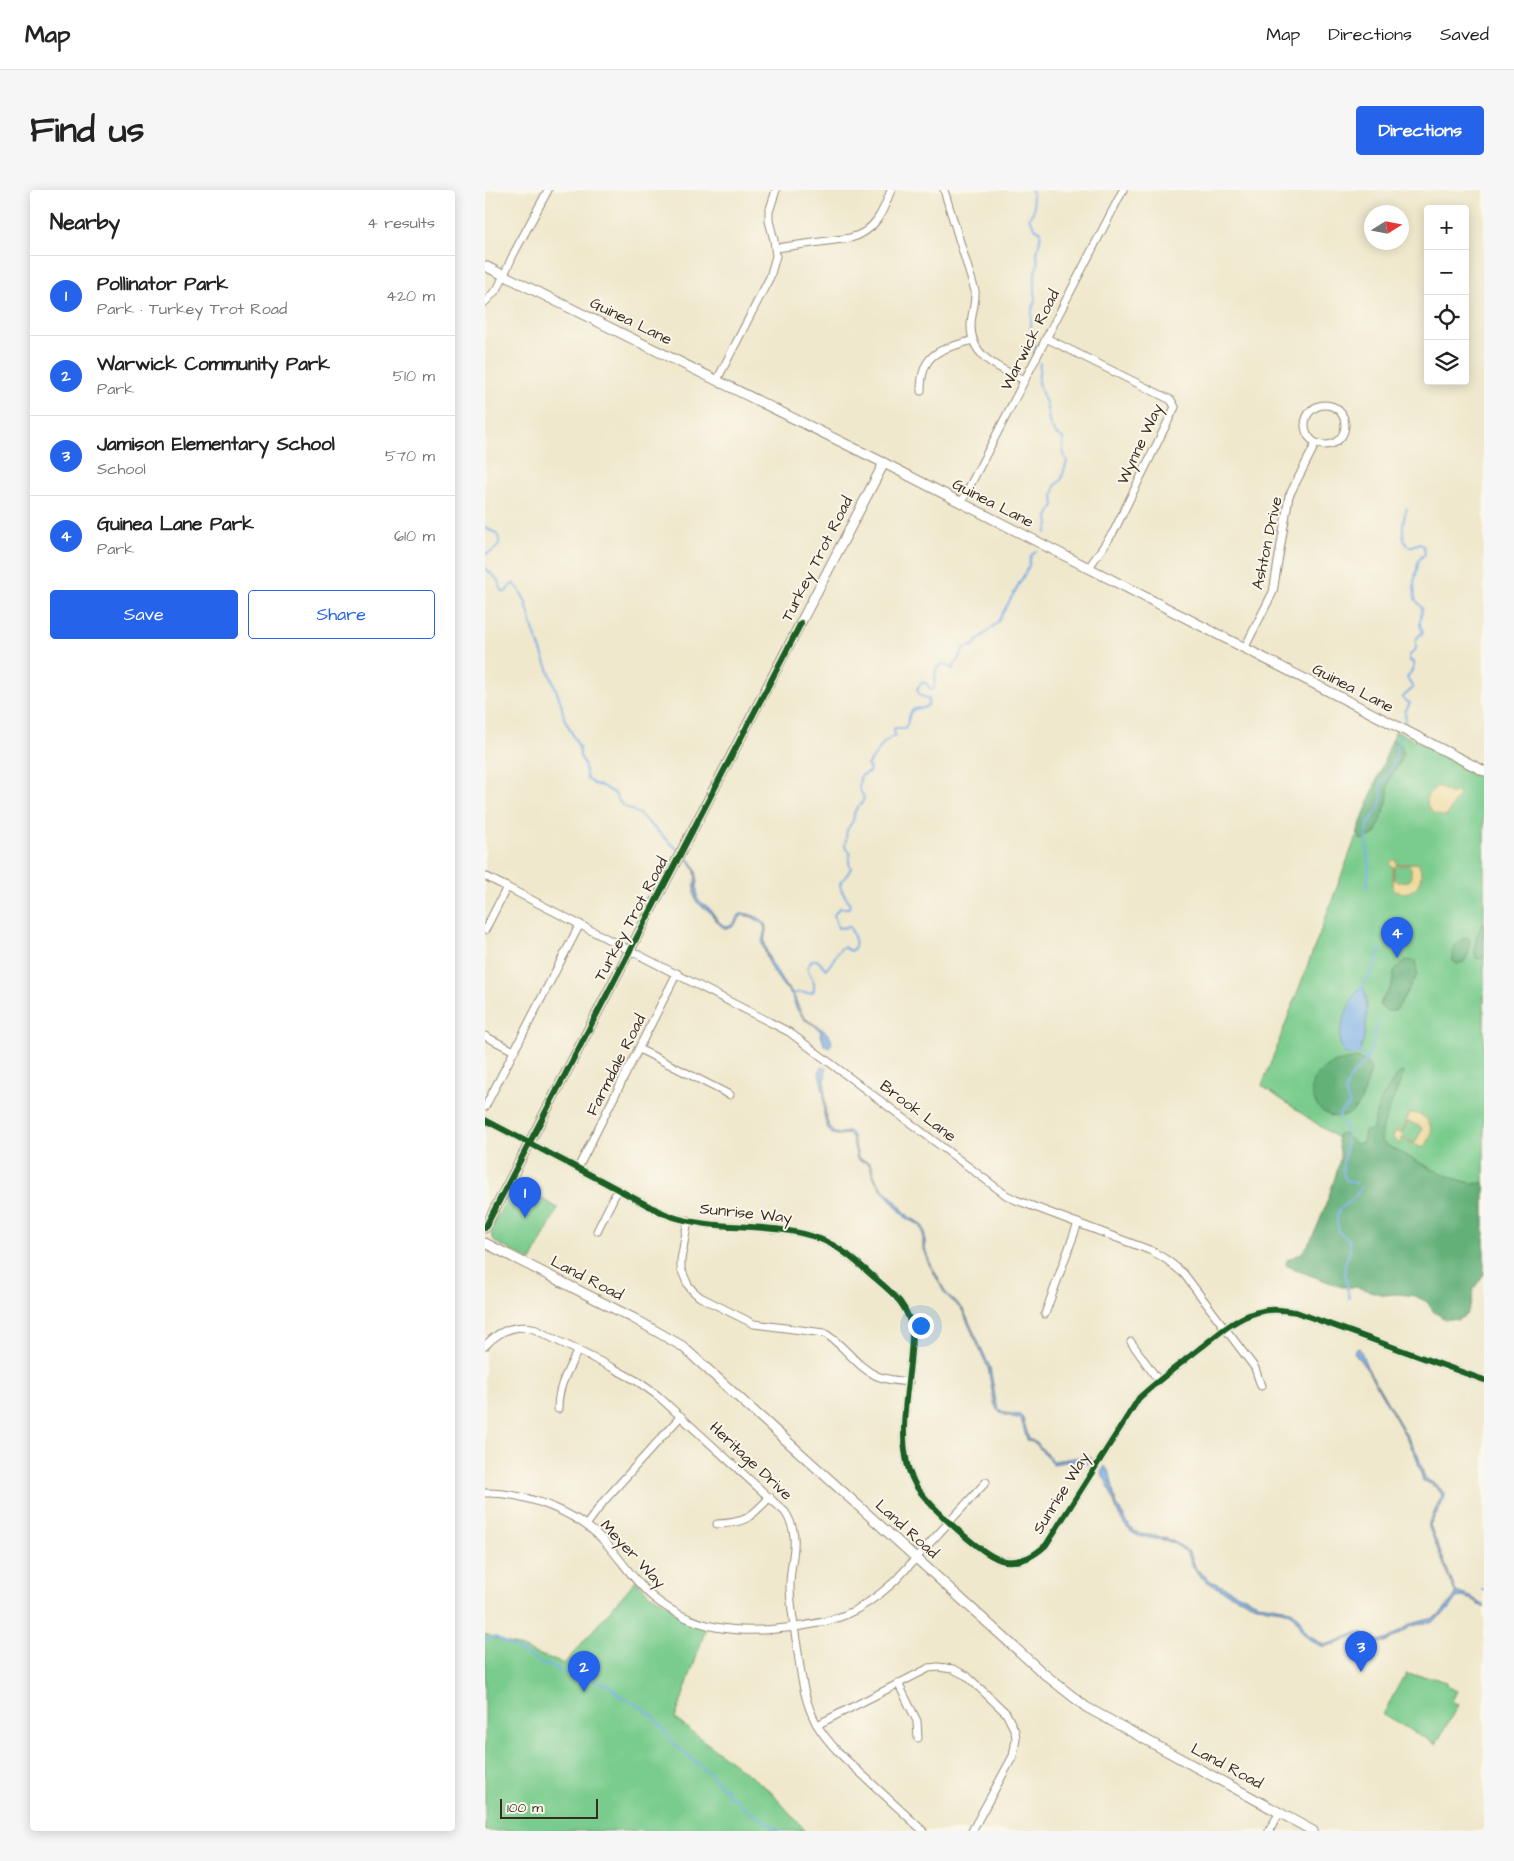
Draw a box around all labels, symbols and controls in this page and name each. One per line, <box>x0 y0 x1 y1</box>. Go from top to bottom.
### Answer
text: Map <box>25 18 70 52</box>
text: Map <box>1266 22 1300 47</box>
text: Directions <box>1328 22 1412 47</box>
text: Saved <box>1440 22 1489 47</box>
text: Find us <box>30 106 144 155</box>
button: Directions <box>1356 106 1484 155</box>
north arrow <box>1364 205 1409 250</box>
map controls <box>1424 205 1469 385</box>
button: + <box>1424 205 1469 250</box>
text: Nearby <box>50 208 120 237</box>
text: 4 results <box>367 212 435 234</box>
button: − <box>1424 250 1469 295</box>
text: Pollinator Park <box>97 271 228 298</box>
text: 1 <box>65 285 67 307</box>
text: 420 m <box>386 285 435 307</box>
street label: Warwick Road <box>995 286 1065 394</box>
street label: Guinea Lane <box>586 292 676 350</box>
button: locate <box>1424 295 1469 340</box>
text: Park · Turkey Trot Road <box>97 298 287 320</box>
button: layers <box>1424 340 1469 385</box>
text: Warwick Community Park <box>97 351 330 378</box>
text: 2 <box>61 365 71 387</box>
text: 510 m <box>393 365 435 387</box>
text: Park <box>97 378 134 400</box>
street label: Wynne Way <box>1112 400 1169 488</box>
text: Jamison Elementary School <box>97 431 335 458</box>
text: 3 <box>62 445 70 467</box>
text: 570 m <box>385 445 435 467</box>
text: School <box>97 458 146 480</box>
street label: Guinea Lane <box>948 473 1038 533</box>
street label: Turkey Trot Road <box>776 493 859 626</box>
street label: Ashton Drive <box>1246 494 1288 592</box>
text: Guinea Lane Park <box>97 511 254 538</box>
text: 4 <box>61 525 71 547</box>
text: 610 m <box>394 525 435 547</box>
text: Park <box>97 538 134 560</box>
button: Save <box>50 590 238 639</box>
button: Share <box>248 590 435 639</box>
street label: Guinea Lane <box>1308 658 1398 718</box>
street label: Turkey Trot Road <box>589 853 674 986</box>
pin: 4 <box>1381 917 1413 958</box>
street label: Farmdale Road <box>581 1010 651 1120</box>
street label: Brook Lane <box>875 1075 961 1147</box>
pin: 1 <box>509 1177 541 1218</box>
street label: Sunrise Way <box>699 1197 793 1230</box>
street label: Land Road <box>547 1250 627 1306</box>
your location <box>908 1313 934 1339</box>
street label: Heritage Drive <box>704 1417 798 1506</box>
street label: Sunrise Way <box>1027 1448 1096 1539</box>
street label: Land Road <box>870 1495 944 1563</box>
street label: Meyer Way <box>595 1515 671 1594</box>
pin: 3 <box>1345 1631 1377 1672</box>
pin: 2 <box>568 1651 600 1692</box>
street label: Land Road <box>1187 1738 1267 1794</box>
scale bar <box>500 1796 597 1819</box>
text: 100 m <box>507 1798 543 1818</box>

